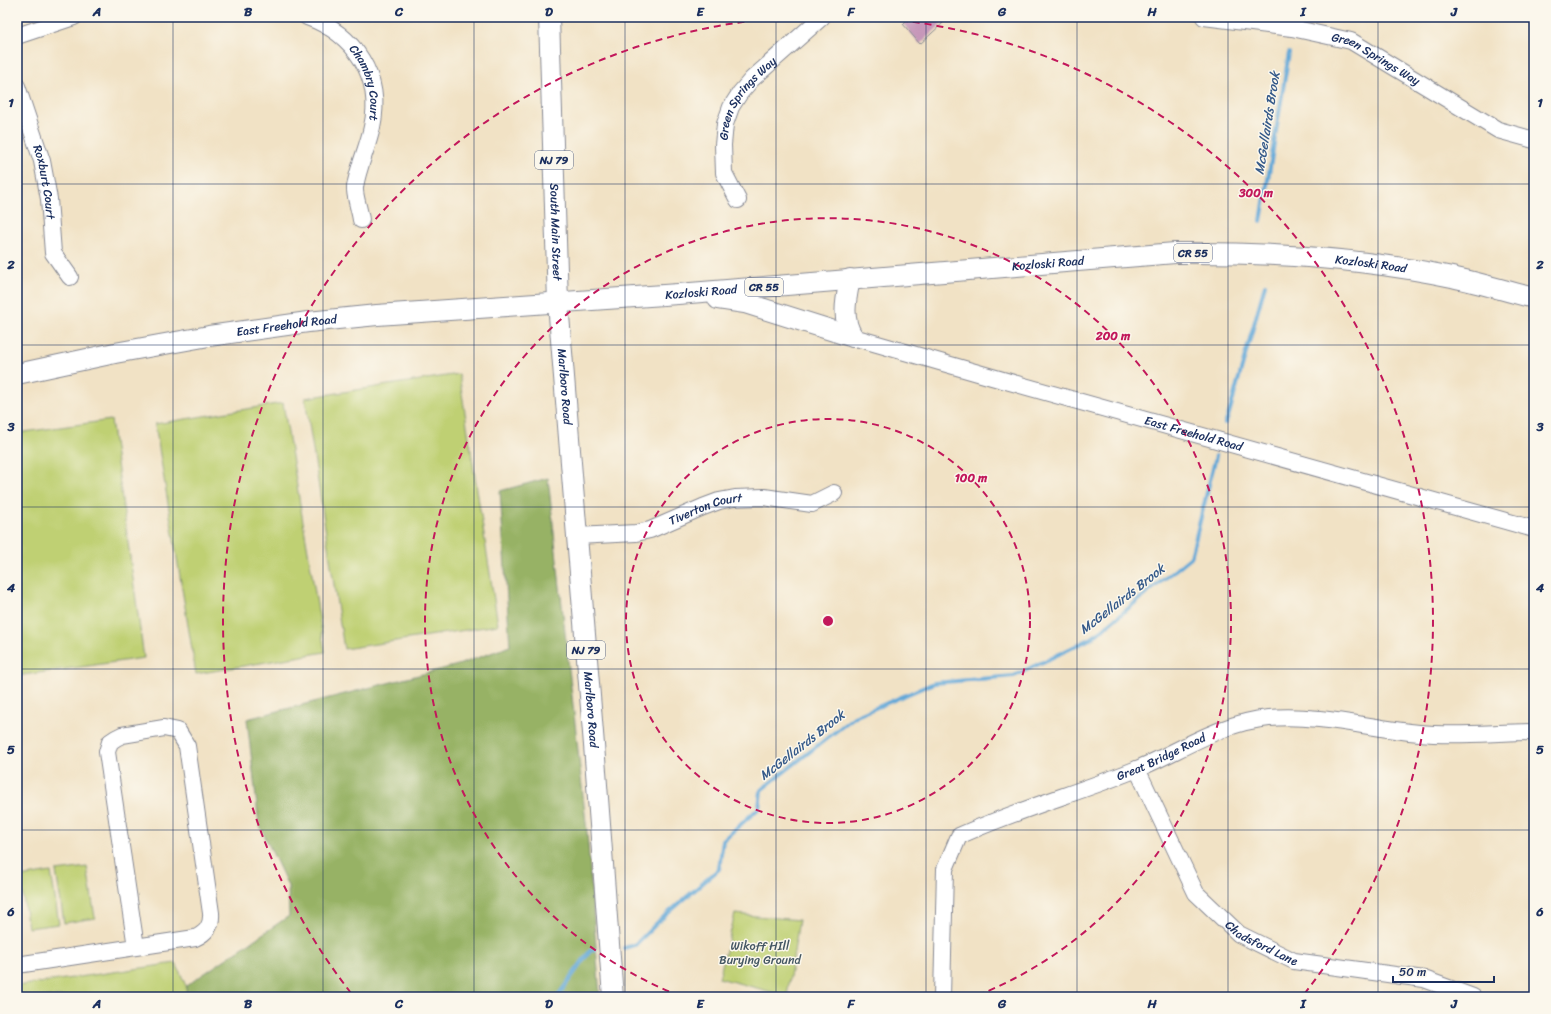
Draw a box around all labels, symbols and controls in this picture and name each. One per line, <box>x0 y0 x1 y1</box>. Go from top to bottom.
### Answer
text: A <box>92 0 101 23</box>
text: B <box>244 0 253 23</box>
text: C <box>394 0 404 23</box>
text: D <box>545 0 553 23</box>
text: E <box>696 0 705 23</box>
text: F <box>846 0 855 23</box>
text: G <box>997 0 1007 23</box>
text: H <box>1146 0 1157 23</box>
text: I <box>1299 0 1307 23</box>
text: J <box>1450 0 1458 23</box>
street label: Green Springs Way <box>1329 26 1425 92</box>
street label: Chambry Court <box>343 39 385 122</box>
street label: Green Springs Way <box>713 50 782 141</box>
water label: McGellairds Brook <box>1248 68 1287 176</box>
text: 1 <box>8 91 14 114</box>
text: 1 <box>1537 91 1543 114</box>
street label: Roxburt Court <box>26 142 62 221</box>
road number: NJ 79 <box>535 151 573 169</box>
text: 300 m <box>1238 182 1274 204</box>
street label: South Main Street <box>543 183 568 282</box>
road number: CR 55 <box>1174 244 1212 262</box>
street label: Kozloski Road <box>1334 248 1409 280</box>
street label: Kozloski Road <box>1011 249 1085 277</box>
text: 2 <box>6 253 15 276</box>
text: 2 <box>1535 253 1544 276</box>
street label: Kozloski Road <box>664 278 739 306</box>
road number: CR 55 <box>745 278 783 296</box>
street label: East Freehold Road <box>235 308 339 343</box>
text: 200 m <box>1095 325 1131 347</box>
street label: Marlboro Road <box>551 348 579 426</box>
street label: East Freehold Road <box>1142 409 1247 458</box>
text: 3 <box>6 415 15 438</box>
text: 3 <box>1535 415 1544 438</box>
text: 100 m <box>955 467 988 489</box>
street label: Tiverton Court <box>665 487 743 532</box>
water label: McGellairds Brook <box>1074 557 1172 640</box>
text: 4 <box>6 576 16 599</box>
text: 4 <box>1535 576 1545 599</box>
centre of rings <box>821 614 835 628</box>
road number: NJ 79 <box>567 641 605 659</box>
street label: Marlboro Road <box>577 671 605 749</box>
water label: McGellairds Brook <box>754 703 852 786</box>
street label: Great Bridge Road <box>1113 726 1210 787</box>
text: 5 <box>7 738 15 761</box>
text: 5 <box>1536 738 1544 761</box>
text: 6 <box>6 900 15 923</box>
text: 6 <box>1535 900 1544 923</box>
street label: Chadsford Lane <box>1220 915 1299 972</box>
park label: Wikoff HIll Burying Ground <box>719 935 803 971</box>
scale bar <box>1393 958 1494 984</box>
text: 50 m <box>1399 961 1426 983</box>
text: A <box>92 992 101 1014</box>
text: B <box>244 992 253 1014</box>
text: C <box>394 992 404 1014</box>
text: D <box>545 992 553 1014</box>
text: E <box>696 992 705 1014</box>
text: F <box>846 992 855 1014</box>
text: G <box>997 992 1007 1014</box>
text: H <box>1146 992 1157 1014</box>
text: I <box>1299 992 1307 1014</box>
text: J <box>1450 992 1458 1014</box>

